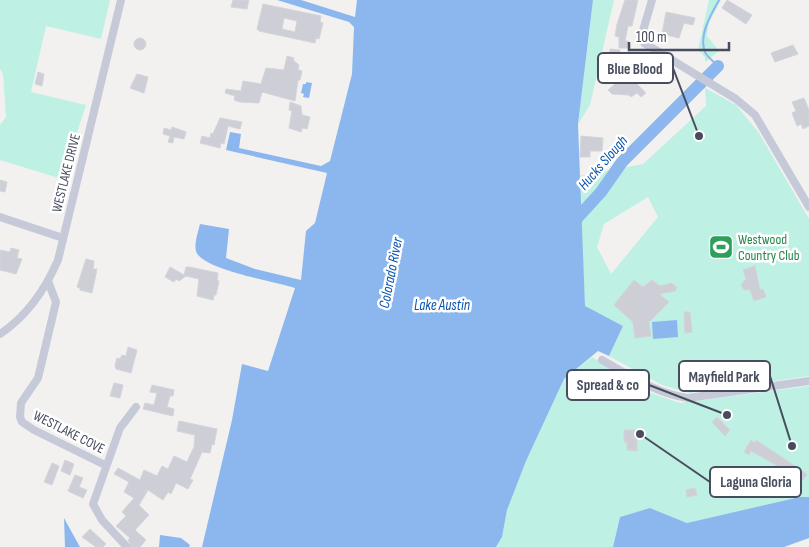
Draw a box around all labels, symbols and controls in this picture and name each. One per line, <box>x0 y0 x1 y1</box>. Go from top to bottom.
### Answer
scale bar <box>629 20 729 52</box>
text: 100 m <box>636 28 667 47</box>
callout: Blue Blood <box>598 53 673 83</box>
text: Blue Blood <box>607 60 663 79</box>
street label: WESTLAKE DRIVE <box>48 132 84 214</box>
water label: Hucks Slough <box>574 132 632 194</box>
place label: Westwood Country Club <box>738 231 800 264</box>
sports icon: Westwood Country Club <box>708 234 734 260</box>
water label: Colorado River <box>375 235 407 310</box>
water label: Lake Austin <box>414 296 470 315</box>
callout: Mayfield Park <box>679 361 770 391</box>
text: Mayfield Park <box>689 368 760 387</box>
callout: Spread & co <box>567 370 649 400</box>
text: Spread & co <box>577 376 639 395</box>
street label: WESTLAKE COVE <box>31 407 108 457</box>
callout: Laguna Gloria <box>710 467 801 497</box>
text: Laguna Gloria <box>720 473 792 492</box>

